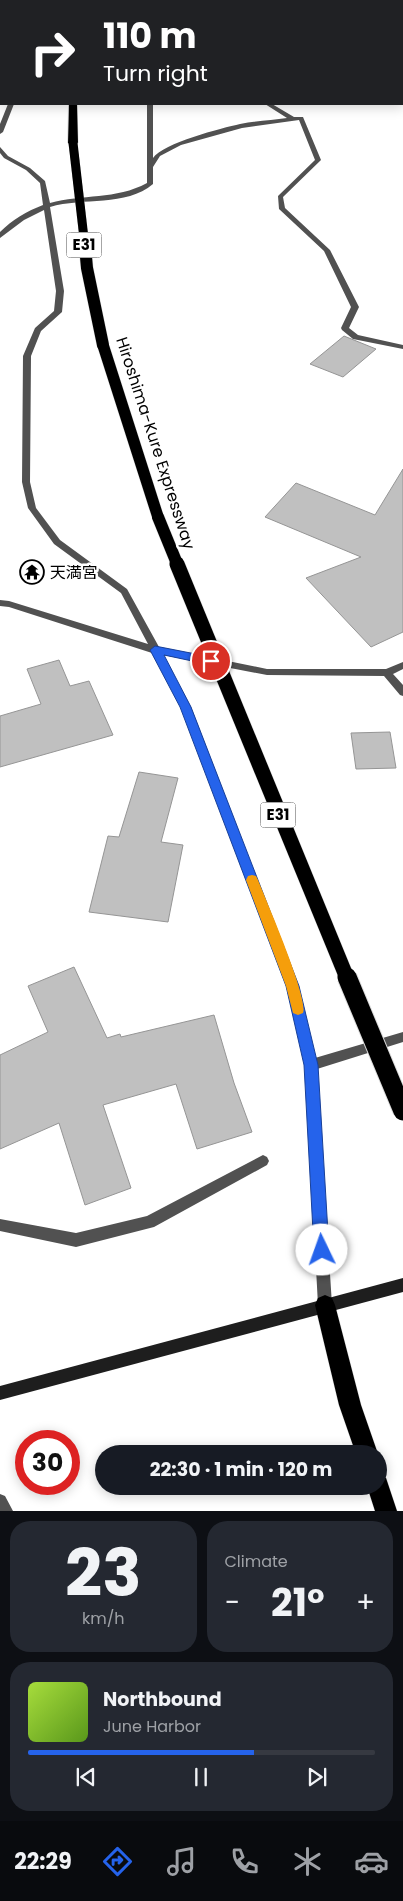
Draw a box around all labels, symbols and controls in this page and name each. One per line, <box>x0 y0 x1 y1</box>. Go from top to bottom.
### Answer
text: 110 m <box>103 11 197 60</box>
icon: right <box>20 20 85 85</box>
text: Turn right <box>103 58 208 89</box>
road number: E31 <box>66 232 102 258</box>
street label: Hiroshima-Kure Expressway <box>110 334 201 552</box>
temple icon: 天満宮 <box>19 559 45 585</box>
place label: 天満宮 <box>50 561 98 584</box>
pin <box>190 640 232 682</box>
icon: arrive <box>197 647 225 675</box>
road number: E31 <box>260 802 296 828</box>
position arrow <box>295 1223 347 1275</box>
speed limit sign: 30 <box>15 1430 80 1495</box>
text: 22:30 · 1 min · 120 m <box>150 1456 332 1483</box>
text: 23 <box>65 1528 141 1619</box>
text: Climate <box>225 1550 288 1573</box>
text: 21° <box>271 1576 325 1629</box>
text: − <box>225 1583 240 1622</box>
text: + <box>356 1583 375 1622</box>
text: km/h <box>82 1607 125 1630</box>
text: Northbound <box>103 1686 222 1713</box>
text: June Harbor <box>103 1715 201 1738</box>
icon: previous <box>72 1763 100 1791</box>
icon: pause <box>187 1763 215 1791</box>
icon: next <box>303 1763 331 1791</box>
icon: directions <box>100 1844 135 1879</box>
icon: music <box>164 1844 199 1879</box>
icon: phone <box>227 1844 262 1879</box>
icon: climate <box>290 1844 325 1879</box>
icon: car <box>354 1844 389 1879</box>
text: 22:29 <box>14 1846 72 1877</box>

